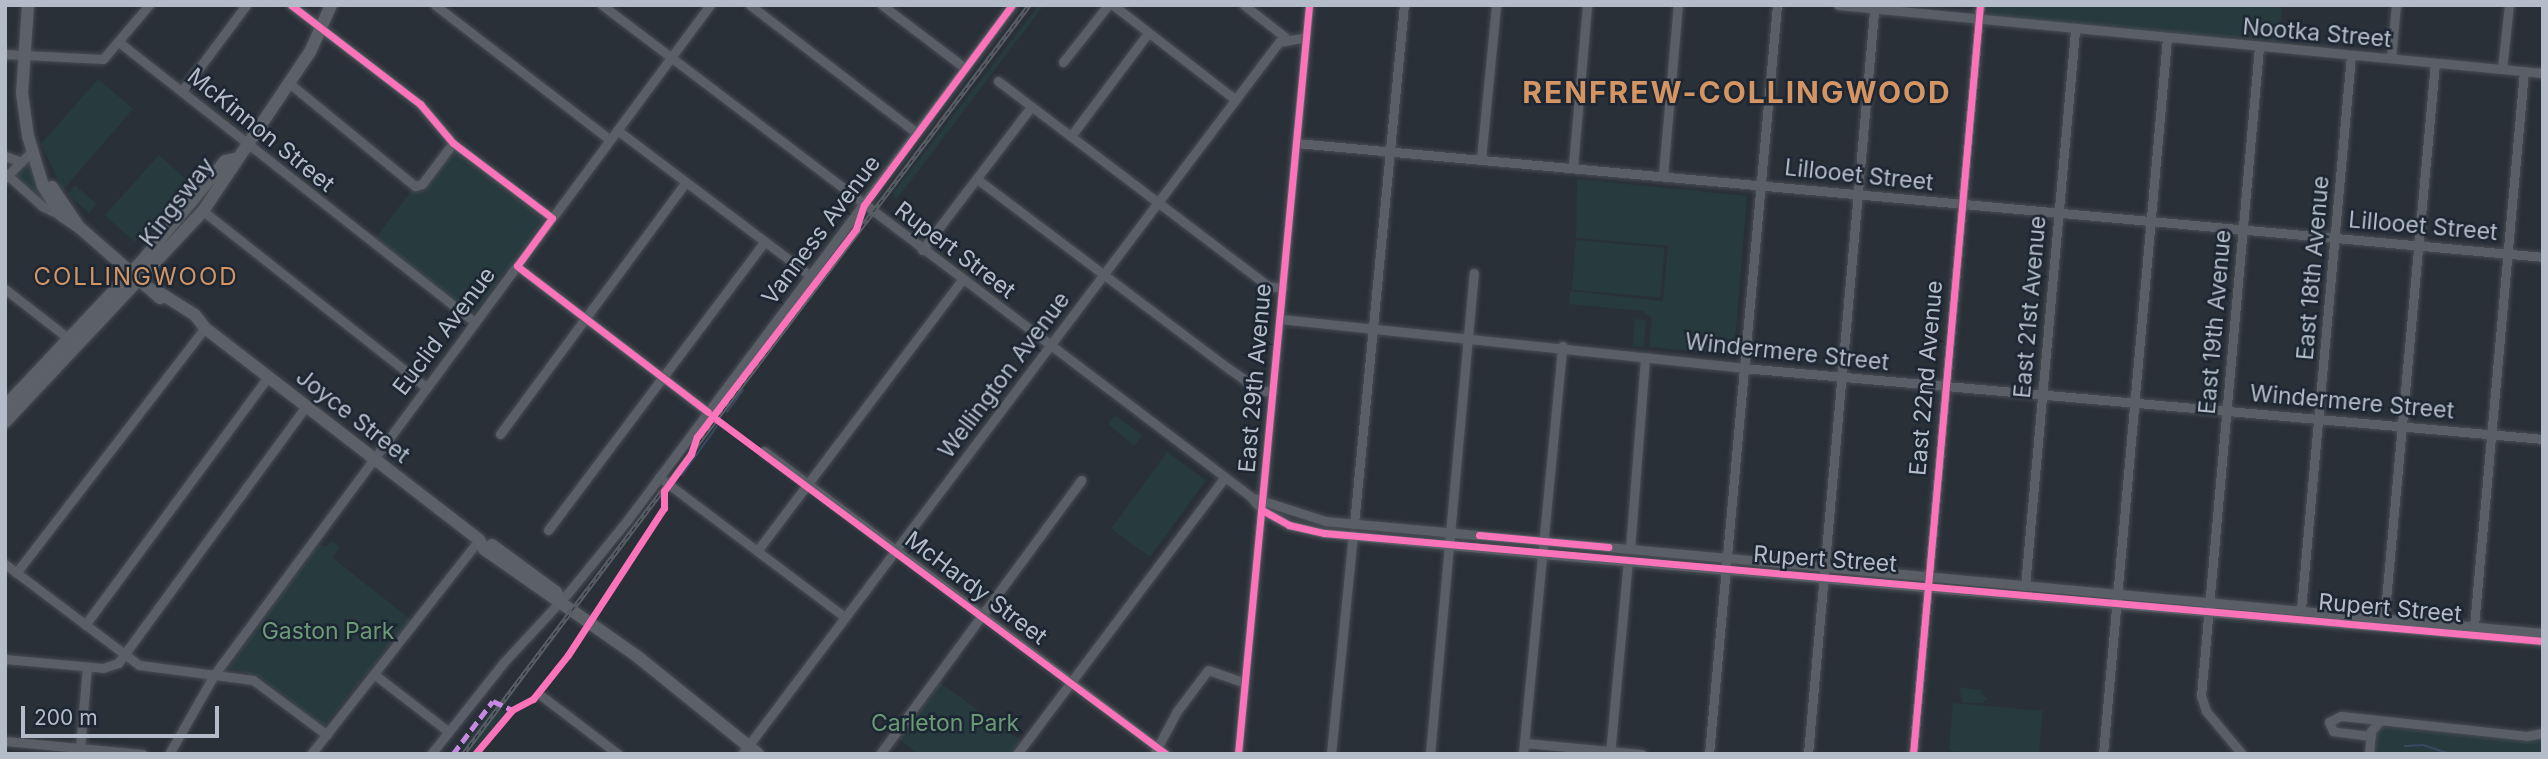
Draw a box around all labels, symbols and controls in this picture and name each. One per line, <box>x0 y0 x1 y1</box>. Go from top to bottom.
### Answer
street label: Nootka Street <box>2241 13 2393 53</box>
street label: McKinnon Street <box>182 62 340 198</box>
district label: RENFREW-COLLINGWOOD <box>1525 74 1949 110</box>
street label: Vanness Avenue <box>756 150 886 310</box>
street label: Kingsway <box>134 152 220 252</box>
street label: Lillooet Street <box>1783 153 1935 197</box>
street label: East 18th Avenue <box>2291 175 2335 361</box>
street label: Rupert Street <box>889 196 1021 304</box>
street label: Lillooet Street <box>2347 206 2499 246</box>
street label: East 21st Avenue <box>2008 215 2052 399</box>
street label: East 19th Avenue <box>2193 229 2237 415</box>
street label: Euclid Avenue <box>387 262 501 400</box>
district label: COLLINGWOOD <box>35 263 237 291</box>
street label: East 22nd Avenue <box>1904 279 1948 477</box>
street label: East 29th Avenue <box>1233 282 1277 474</box>
street label: Wellington Avenue <box>932 286 1076 464</box>
street label: Windermere Street <box>1684 328 1890 376</box>
street label: Joyce Street <box>291 363 415 469</box>
street label: Windermere Street <box>2249 379 2455 425</box>
street label: McHardy Street <box>900 526 1052 650</box>
street label: Rupert Street <box>1752 540 1898 578</box>
street label: Rupert Street <box>2317 588 2463 628</box>
park label: Gaston Park <box>262 617 394 645</box>
scale bar <box>24 692 222 736</box>
text: 200 m <box>34 705 98 730</box>
park label: Carleton Park <box>871 709 1019 737</box>

